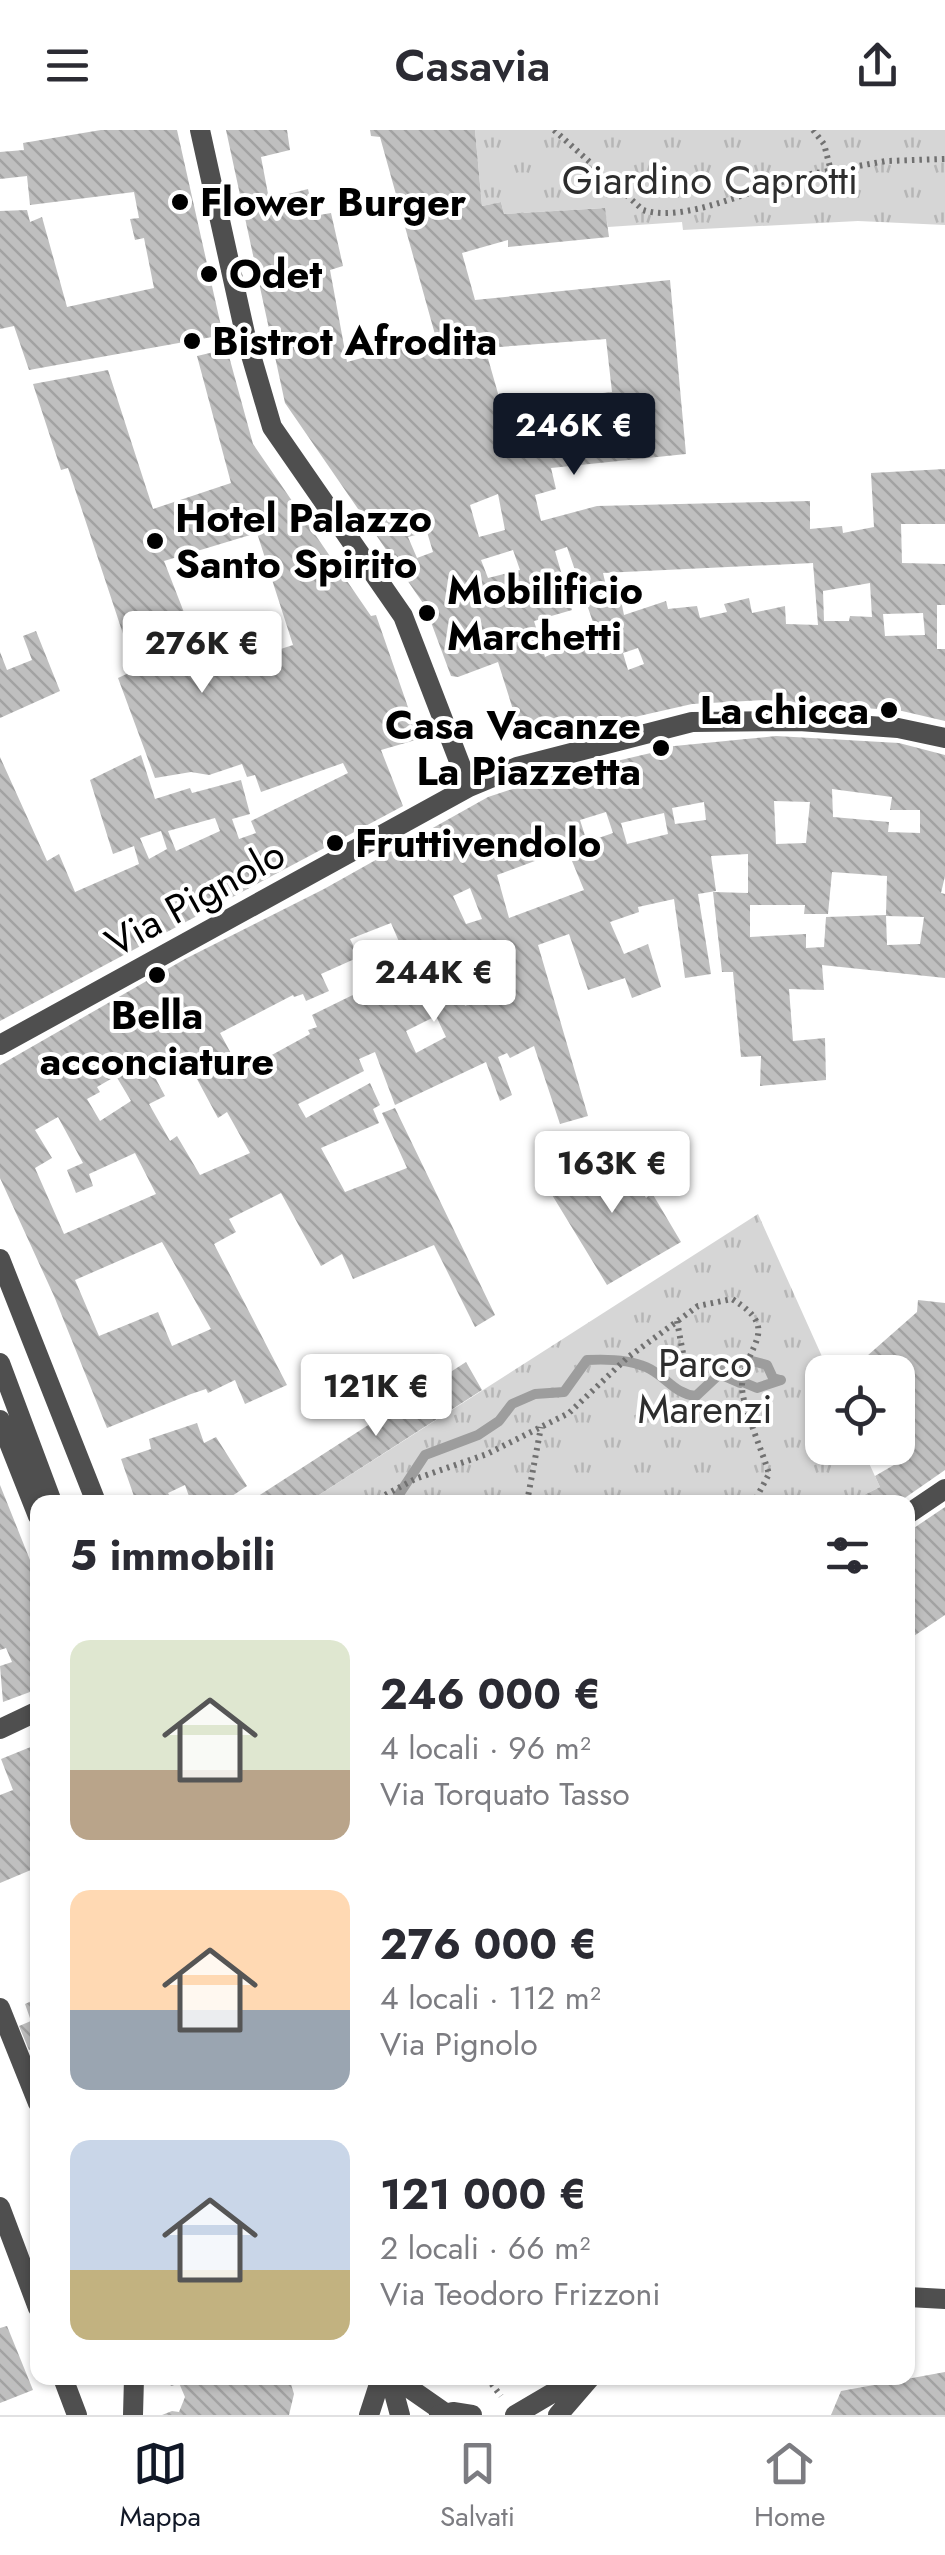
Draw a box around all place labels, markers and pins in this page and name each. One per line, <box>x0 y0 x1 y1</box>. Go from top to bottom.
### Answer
place label: Flower Burger <box>200 173 467 231</box>
marker: Flower Burger <box>169 191 191 213</box>
place label: Odet <box>229 245 322 303</box>
marker: Odet <box>198 263 220 285</box>
place label: Bistrot Afrodita <box>212 312 497 370</box>
marker: Bistrot Afrodita <box>181 330 203 352</box>
pin: 246K € <box>493 393 655 478</box>
place label: Hotel Palazzo Santo Spirito <box>175 489 432 593</box>
marker: Hotel Palazzo Santo Spirito <box>144 530 166 552</box>
place label: Mobilificio Marchetti <box>447 561 643 665</box>
marker: Mobilificio Marchetti <box>416 602 438 624</box>
pin: 276K € <box>121 611 283 696</box>
place label: La chicca <box>700 681 869 739</box>
place label: Casa Vacanze La Piazzetta <box>385 696 641 800</box>
marker: La chicca <box>878 699 900 721</box>
marker: Casa Vacanze La Piazzetta <box>650 737 672 759</box>
place label: Fruttivendolo <box>355 814 601 872</box>
marker: Fruttivendolo <box>324 832 346 854</box>
pin: 244K € <box>353 940 515 1025</box>
marker: Bella acconciature <box>146 964 168 986</box>
place label: Bella acconciature <box>40 986 274 1090</box>
pin: 163K € <box>531 1131 693 1216</box>
pin: 121K € <box>295 1354 457 1439</box>

